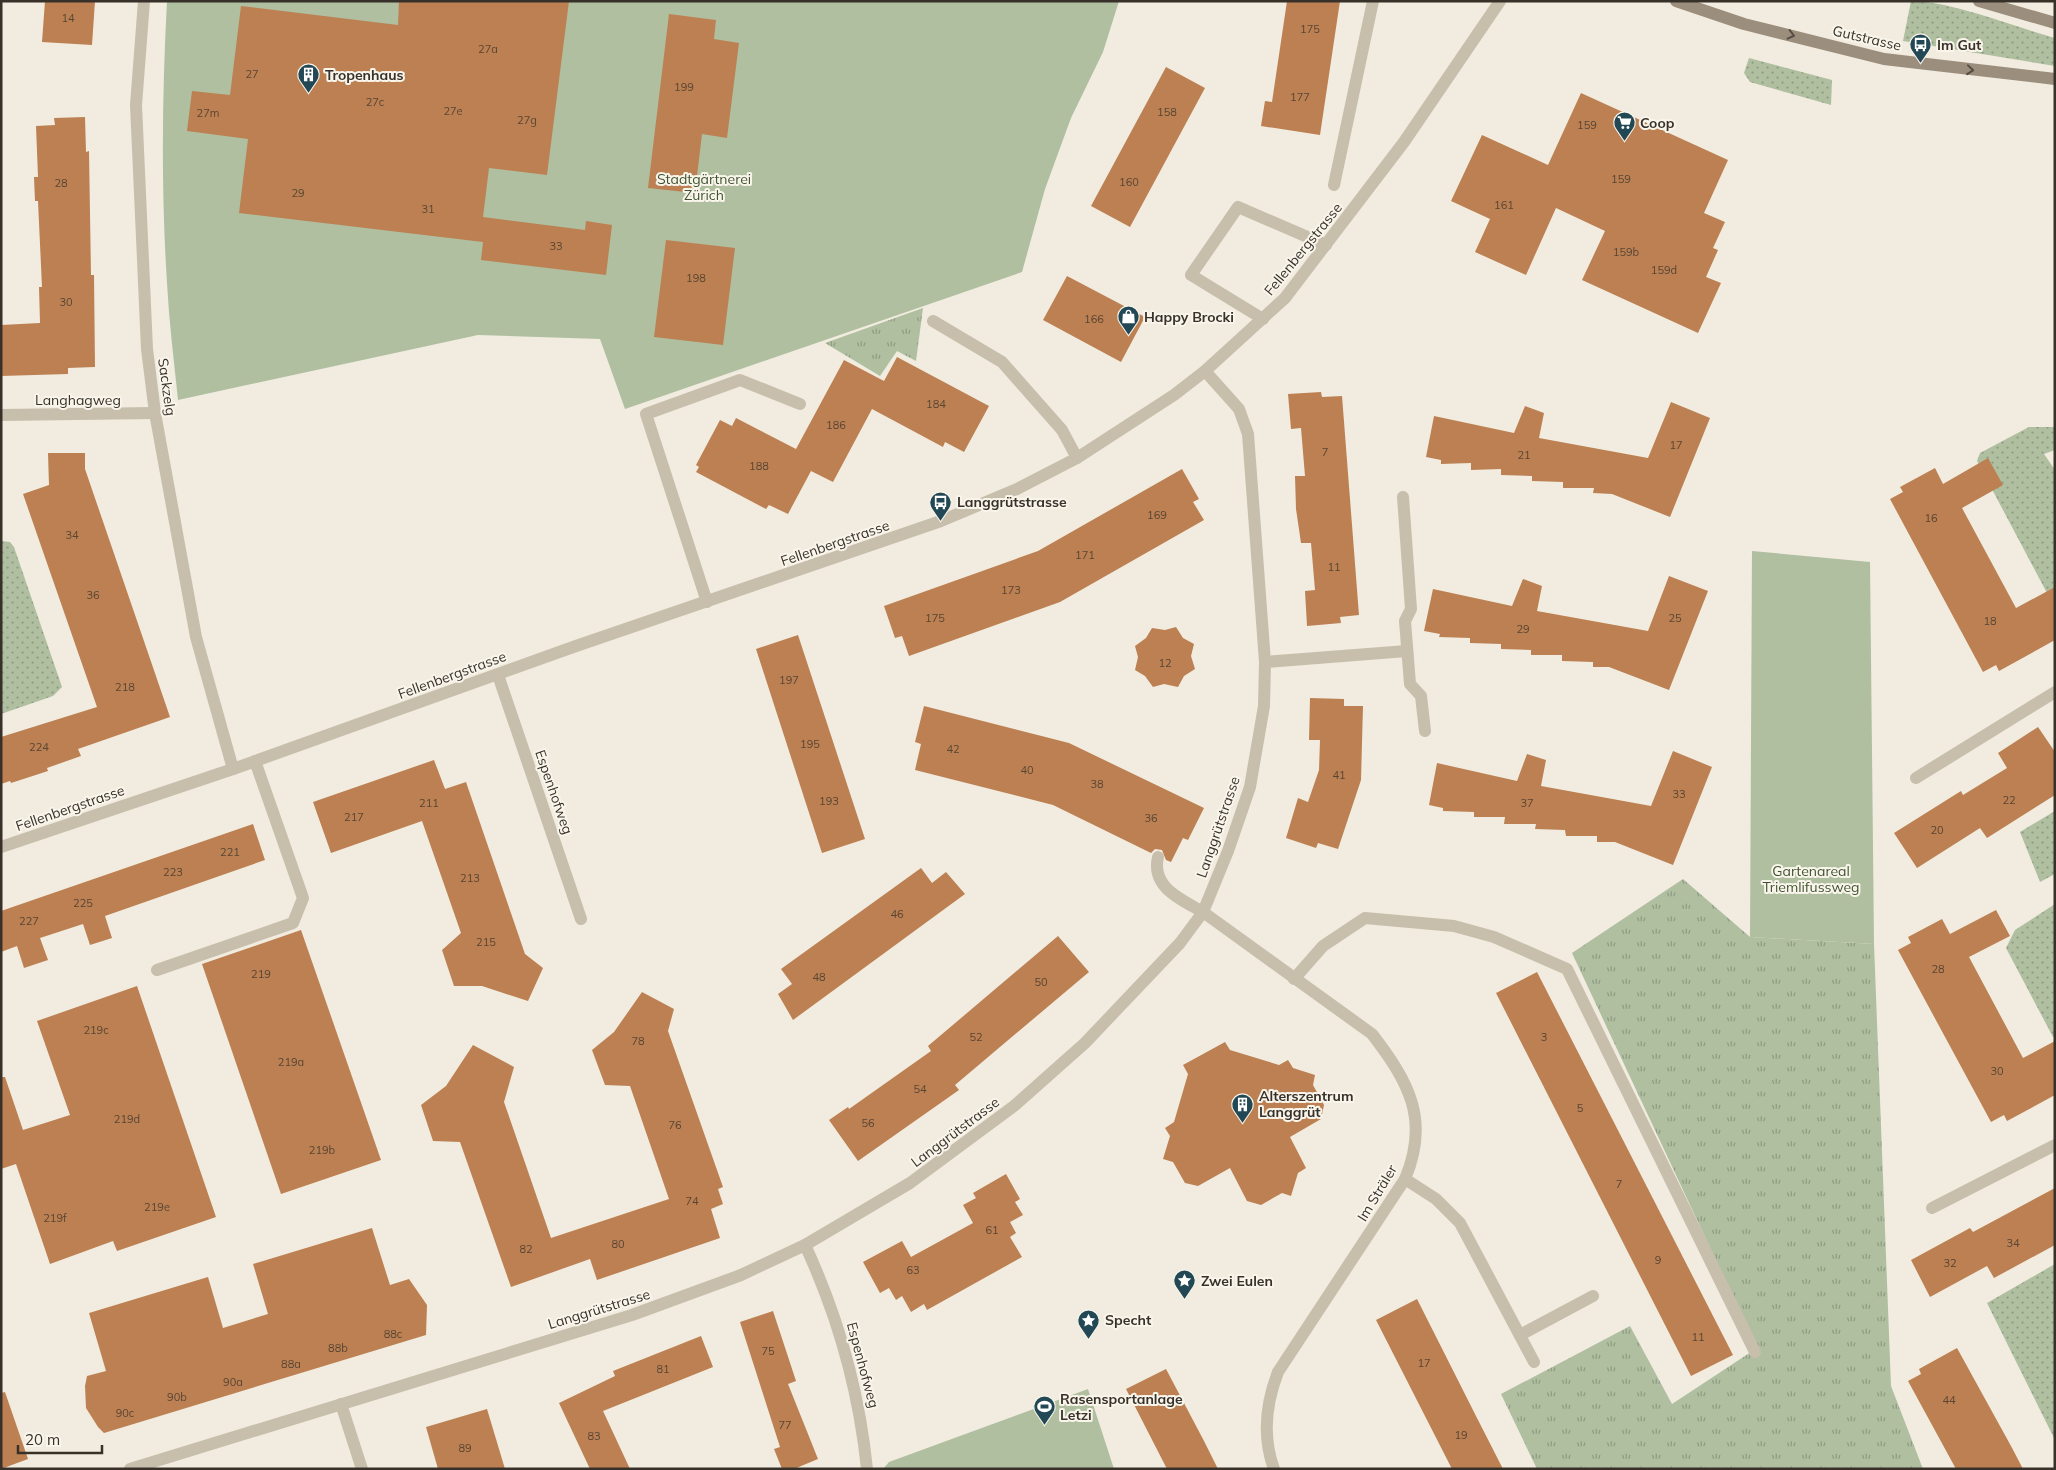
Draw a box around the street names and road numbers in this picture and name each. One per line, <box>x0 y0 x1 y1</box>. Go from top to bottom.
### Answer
street label: Gutstrasse <box>1831 21 1903 55</box>
street label: Fellenbergstrasse <box>1260 199 1346 299</box>
street label: Sackzelg <box>154 357 180 417</box>
street label: Langhagweg <box>35 391 121 409</box>
street label: Fellenbergstrasse <box>778 516 892 570</box>
street label: Fellenbergstrasse <box>395 647 509 703</box>
street label: Espenhofweg <box>531 747 577 837</box>
street label: Langgrütstrasse <box>1192 774 1244 880</box>
street label: Fellenbergstrasse <box>13 781 127 835</box>
street label: Langgrütstrasse <box>907 1093 1003 1171</box>
street label: Im Sträler <box>1353 1161 1401 1225</box>
street label: Langgrütstrasse <box>546 1285 652 1333</box>
street label: Espenhofweg <box>843 1320 883 1410</box>

